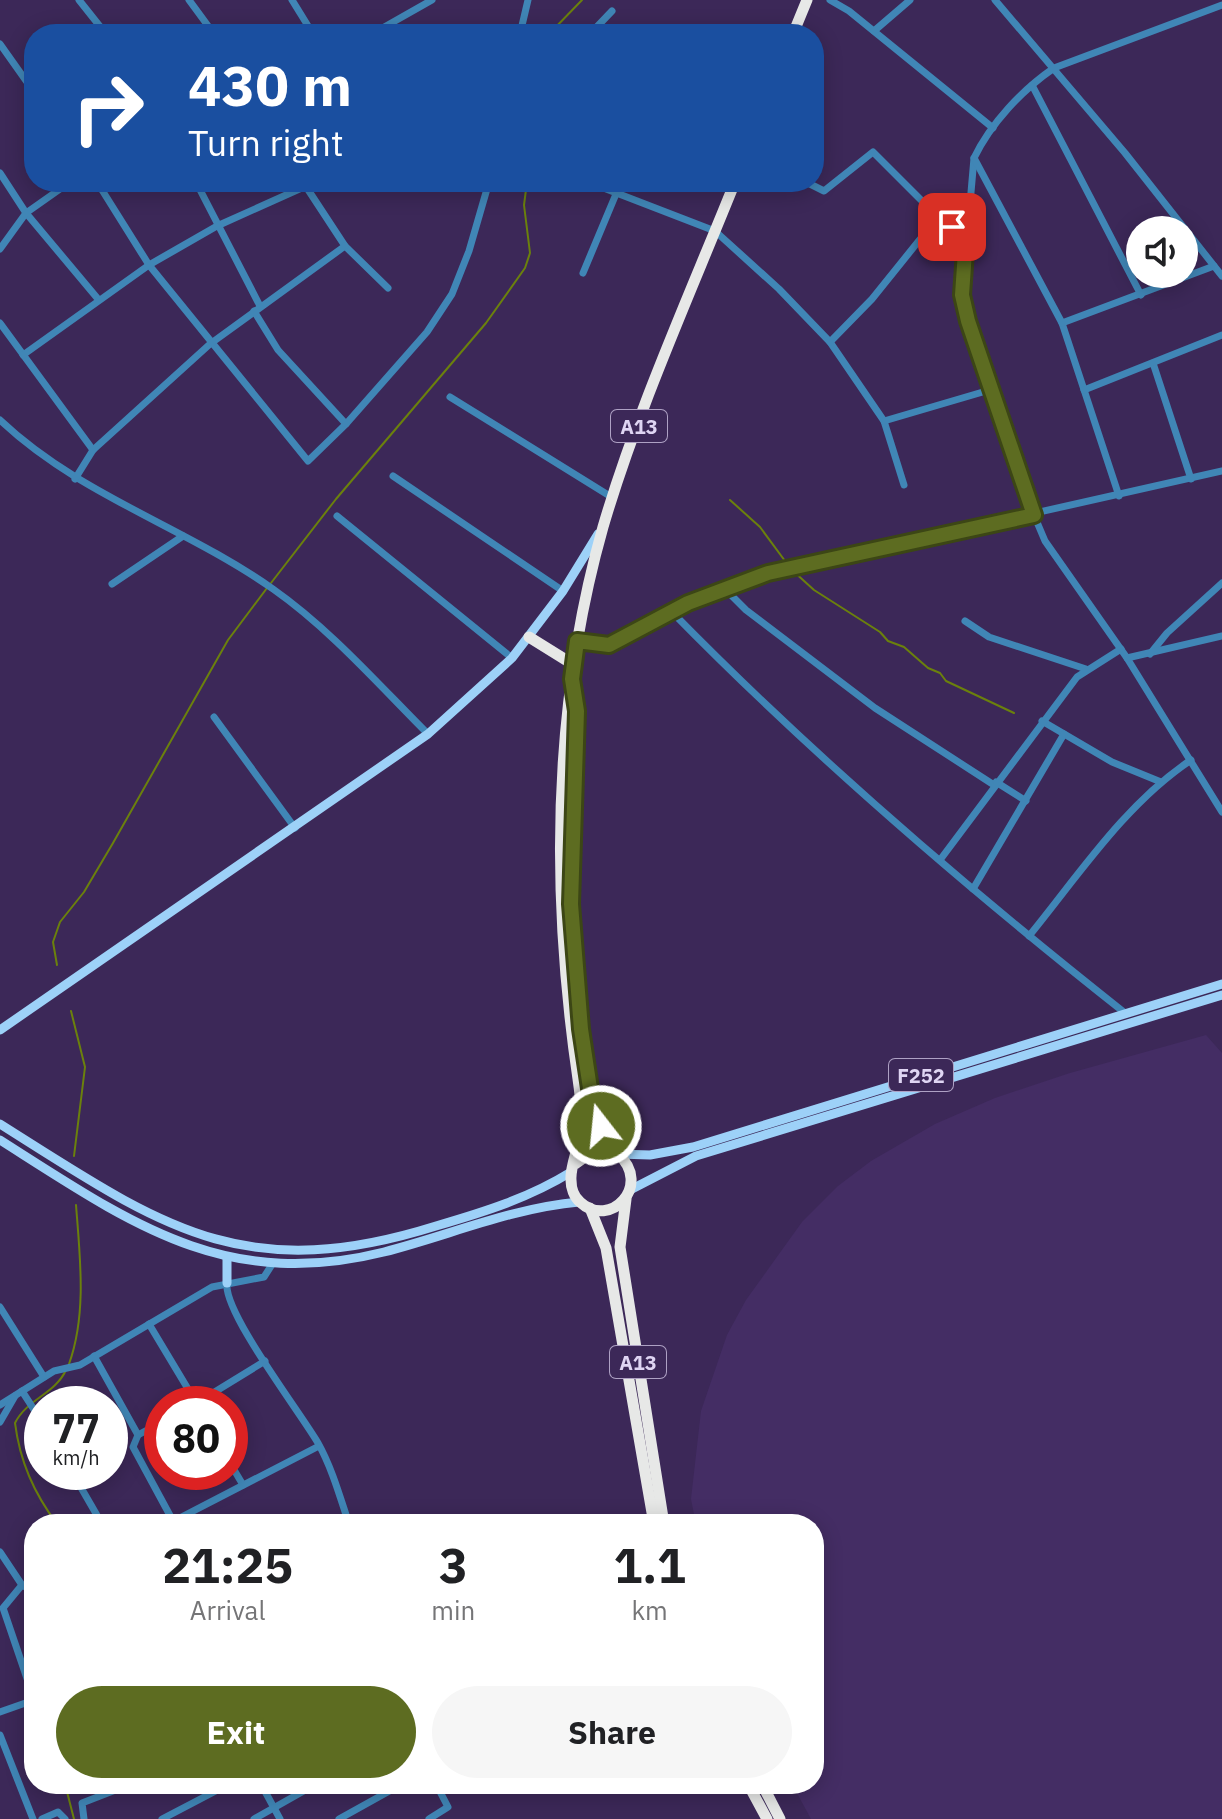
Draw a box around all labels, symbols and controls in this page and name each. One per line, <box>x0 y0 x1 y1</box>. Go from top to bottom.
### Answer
text: 430 m <box>188 49 352 121</box>
icon: right <box>56 56 160 160</box>
text: Turn right <box>188 119 344 166</box>
pin <box>918 193 986 261</box>
icon: arrive <box>930 205 974 249</box>
map controls <box>1126 216 1198 288</box>
button: sound <box>1126 216 1198 288</box>
road number: A13 <box>611 410 667 442</box>
road number: F252 <box>889 1059 953 1091</box>
position arrow <box>559 1084 643 1168</box>
road number: A13 <box>610 1346 666 1378</box>
speed limit sign: 80 <box>144 1386 248 1490</box>
text: 77 <box>52 1402 100 1454</box>
text: km/h <box>52 1444 100 1471</box>
text: 21:25 <box>162 1534 293 1596</box>
text: 3 <box>439 1534 468 1596</box>
text: 1.1 <box>613 1534 686 1596</box>
text: Arrival <box>190 1593 266 1627</box>
text: min <box>431 1593 475 1627</box>
text: km <box>631 1593 668 1627</box>
button: Exit <box>56 1686 416 1778</box>
button: Share <box>432 1686 792 1778</box>

